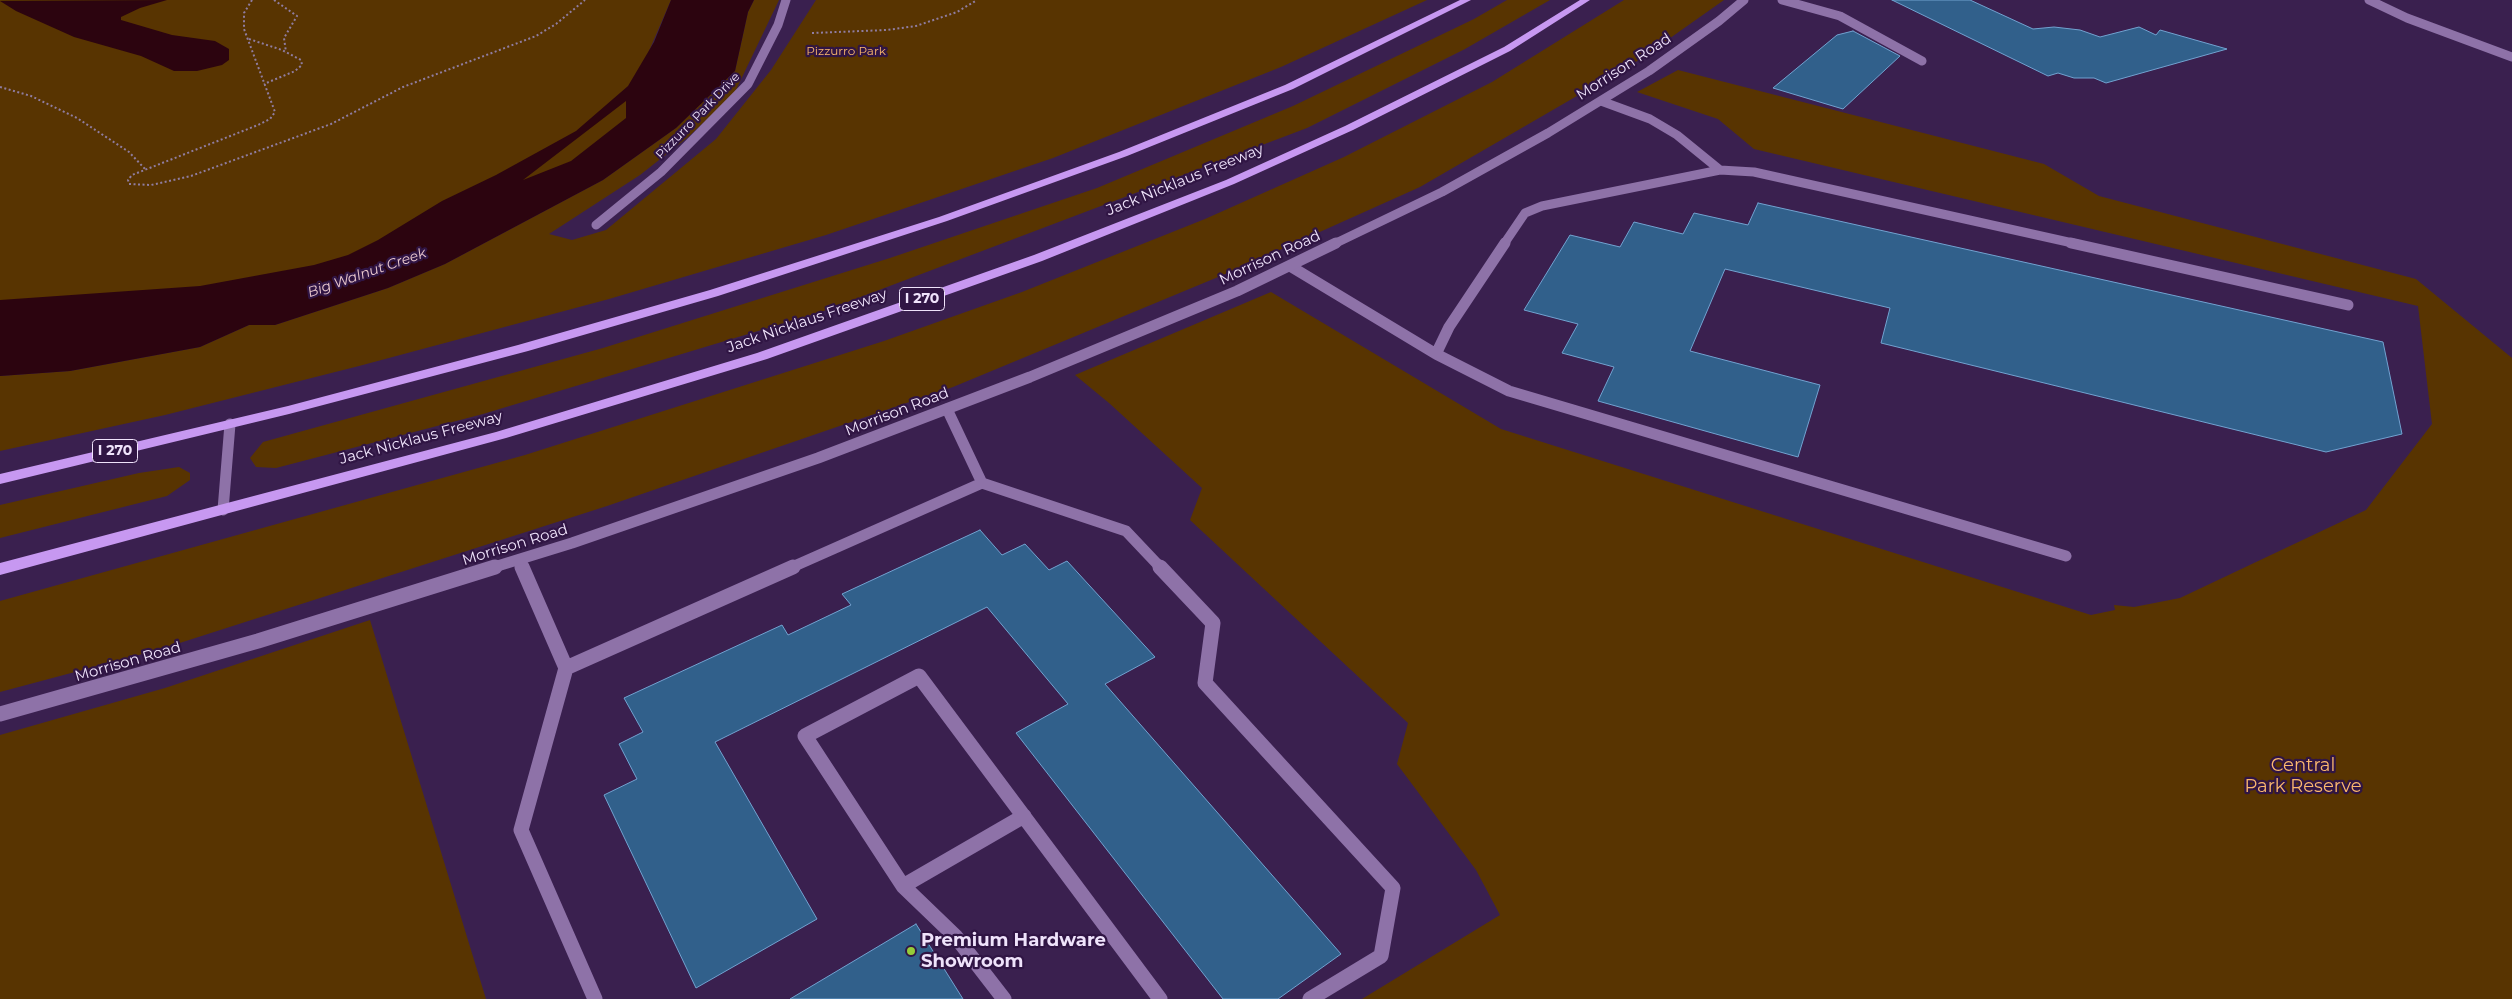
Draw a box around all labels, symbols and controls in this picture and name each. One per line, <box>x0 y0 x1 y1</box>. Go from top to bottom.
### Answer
street label: Morrison Road <box>1573 30 1675 104</box>
park label: Pizzurro Park <box>806 44 886 58</box>
street label: Pizzurro Park Drive <box>653 70 743 162</box>
street label: Jack Nicklaus Freeway <box>1104 140 1266 220</box>
street label: Morrison Road <box>1217 227 1323 289</box>
water label: Big Walnut Creek <box>305 245 429 301</box>
street label: Jack Nicklaus Freeway <box>725 285 889 357</box>
road number: I 270 <box>900 288 944 310</box>
street label: Morrison Road <box>843 384 951 440</box>
street label: Jack Nicklaus Freeway <box>338 408 504 468</box>
road number: I 270 <box>92 440 138 462</box>
street label: Morrison Road <box>460 520 570 570</box>
street label: Morrison Road <box>73 638 183 686</box>
park label: Central Park Reserve <box>2244 755 2362 798</box>
place label: Premium Hardware Showroom <box>921 930 1106 972</box>
marker: Premium Hardware Showroom <box>905 945 917 957</box>

